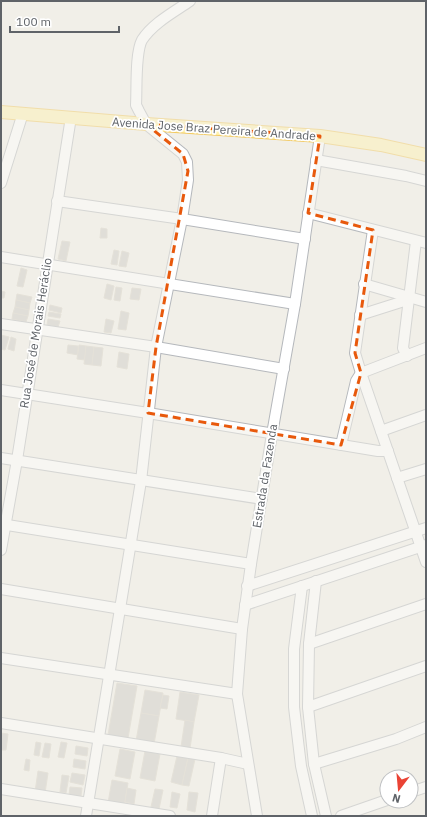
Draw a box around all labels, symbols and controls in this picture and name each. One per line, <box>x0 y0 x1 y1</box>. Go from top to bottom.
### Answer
scale bar <box>10 8 119 34</box>
text: 100 m <box>16 14 51 29</box>
street label: Avenida Jose Braz Pereira de Andrade <box>112 114 317 143</box>
street label: Rua José de Morais Heráclio <box>16 256 55 409</box>
street label: Estrada da Fazenda <box>249 422 280 529</box>
north arrow <box>379 769 419 809</box>
text: N <box>390 791 402 806</box>

